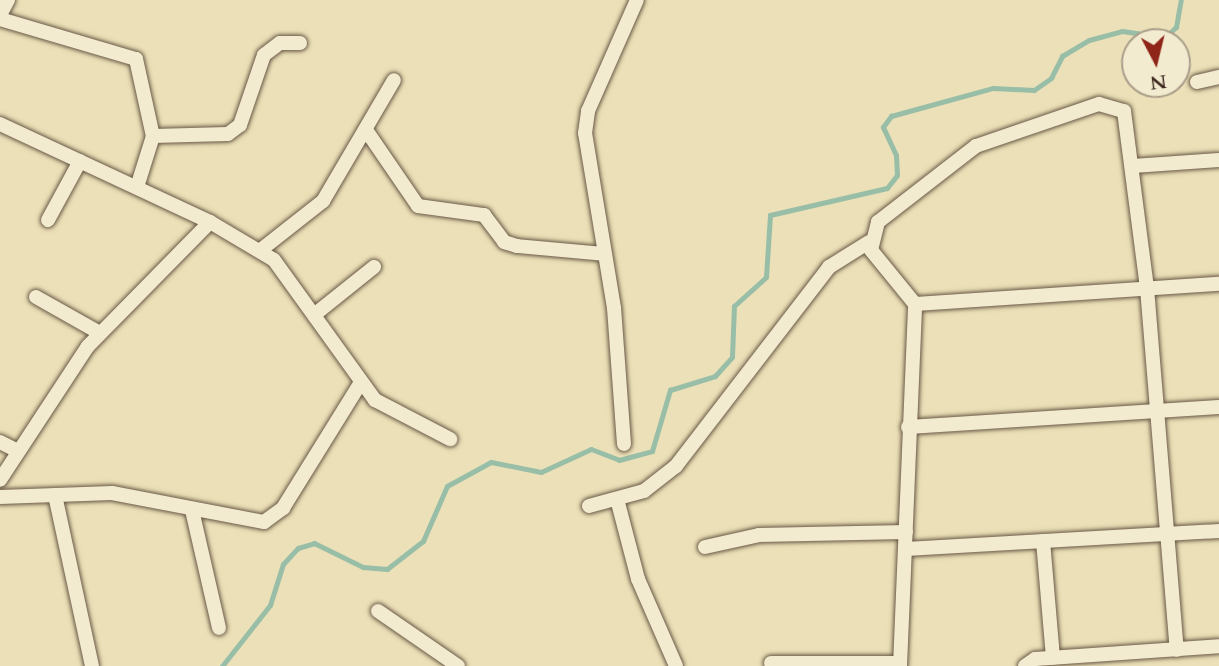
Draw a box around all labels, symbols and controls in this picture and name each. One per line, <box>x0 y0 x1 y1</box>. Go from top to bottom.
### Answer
north arrow <box>1121 28 1191 98</box>
text: N <box>1149 68 1168 96</box>

